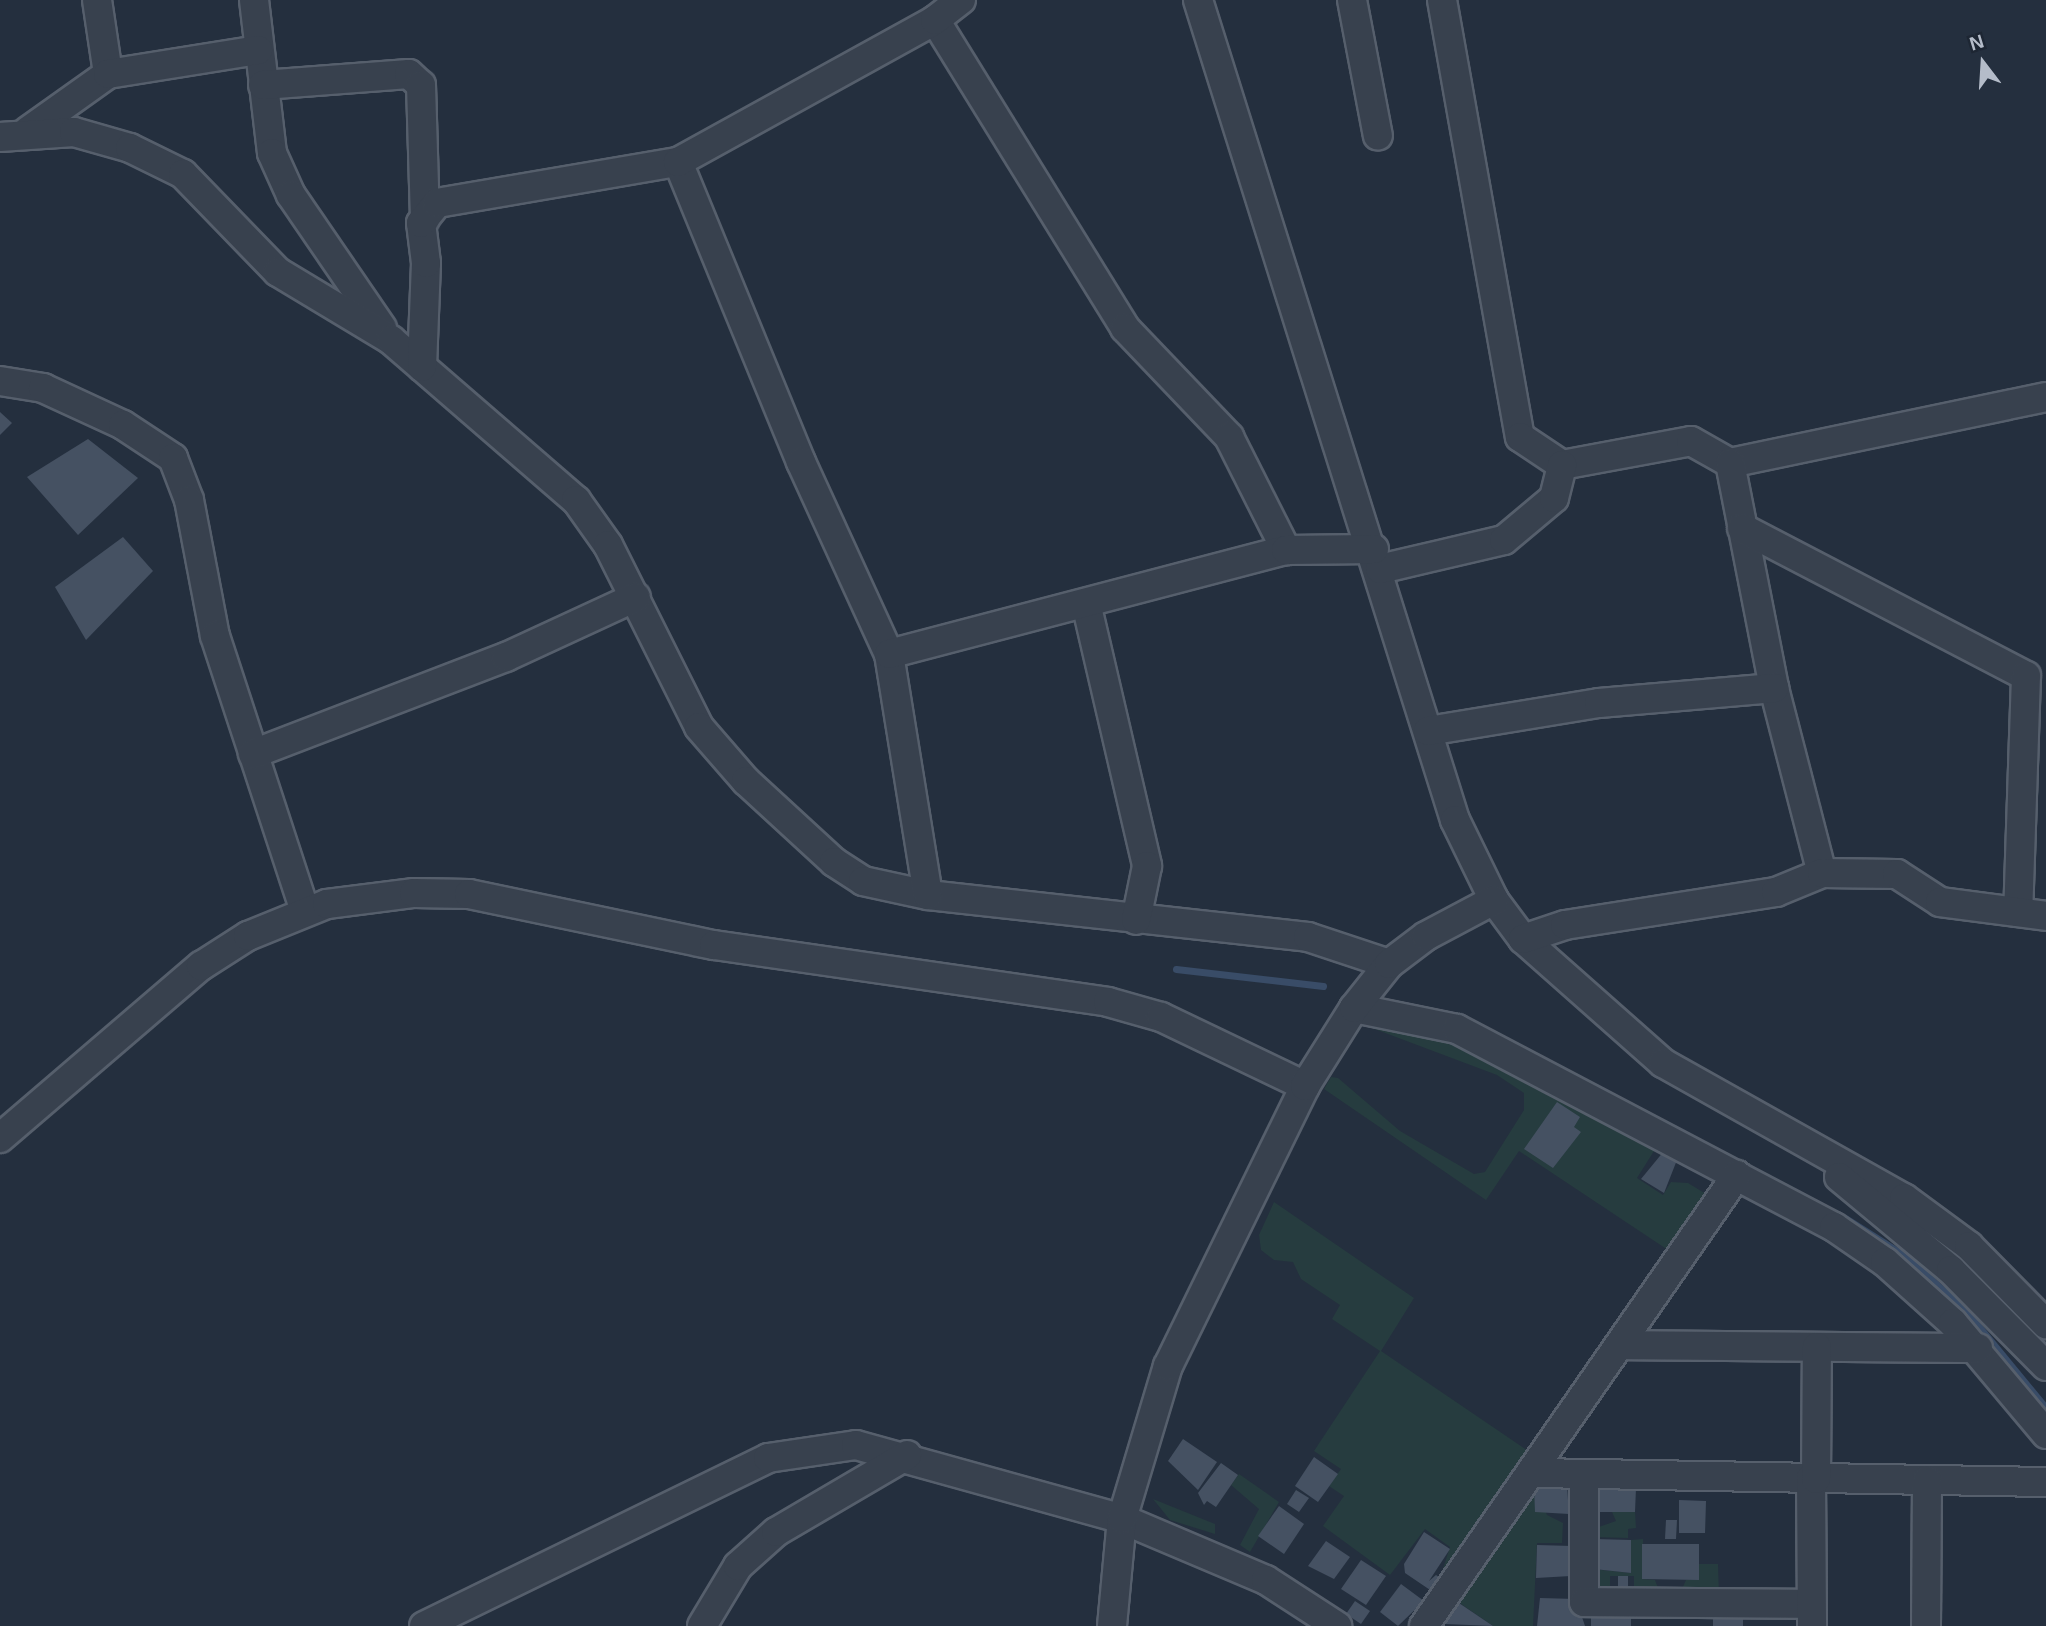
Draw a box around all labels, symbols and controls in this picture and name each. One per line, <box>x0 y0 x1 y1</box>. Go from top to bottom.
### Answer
north arrow <box>1948 28 2018 98</box>
text: N <box>1967 30 1986 54</box>

